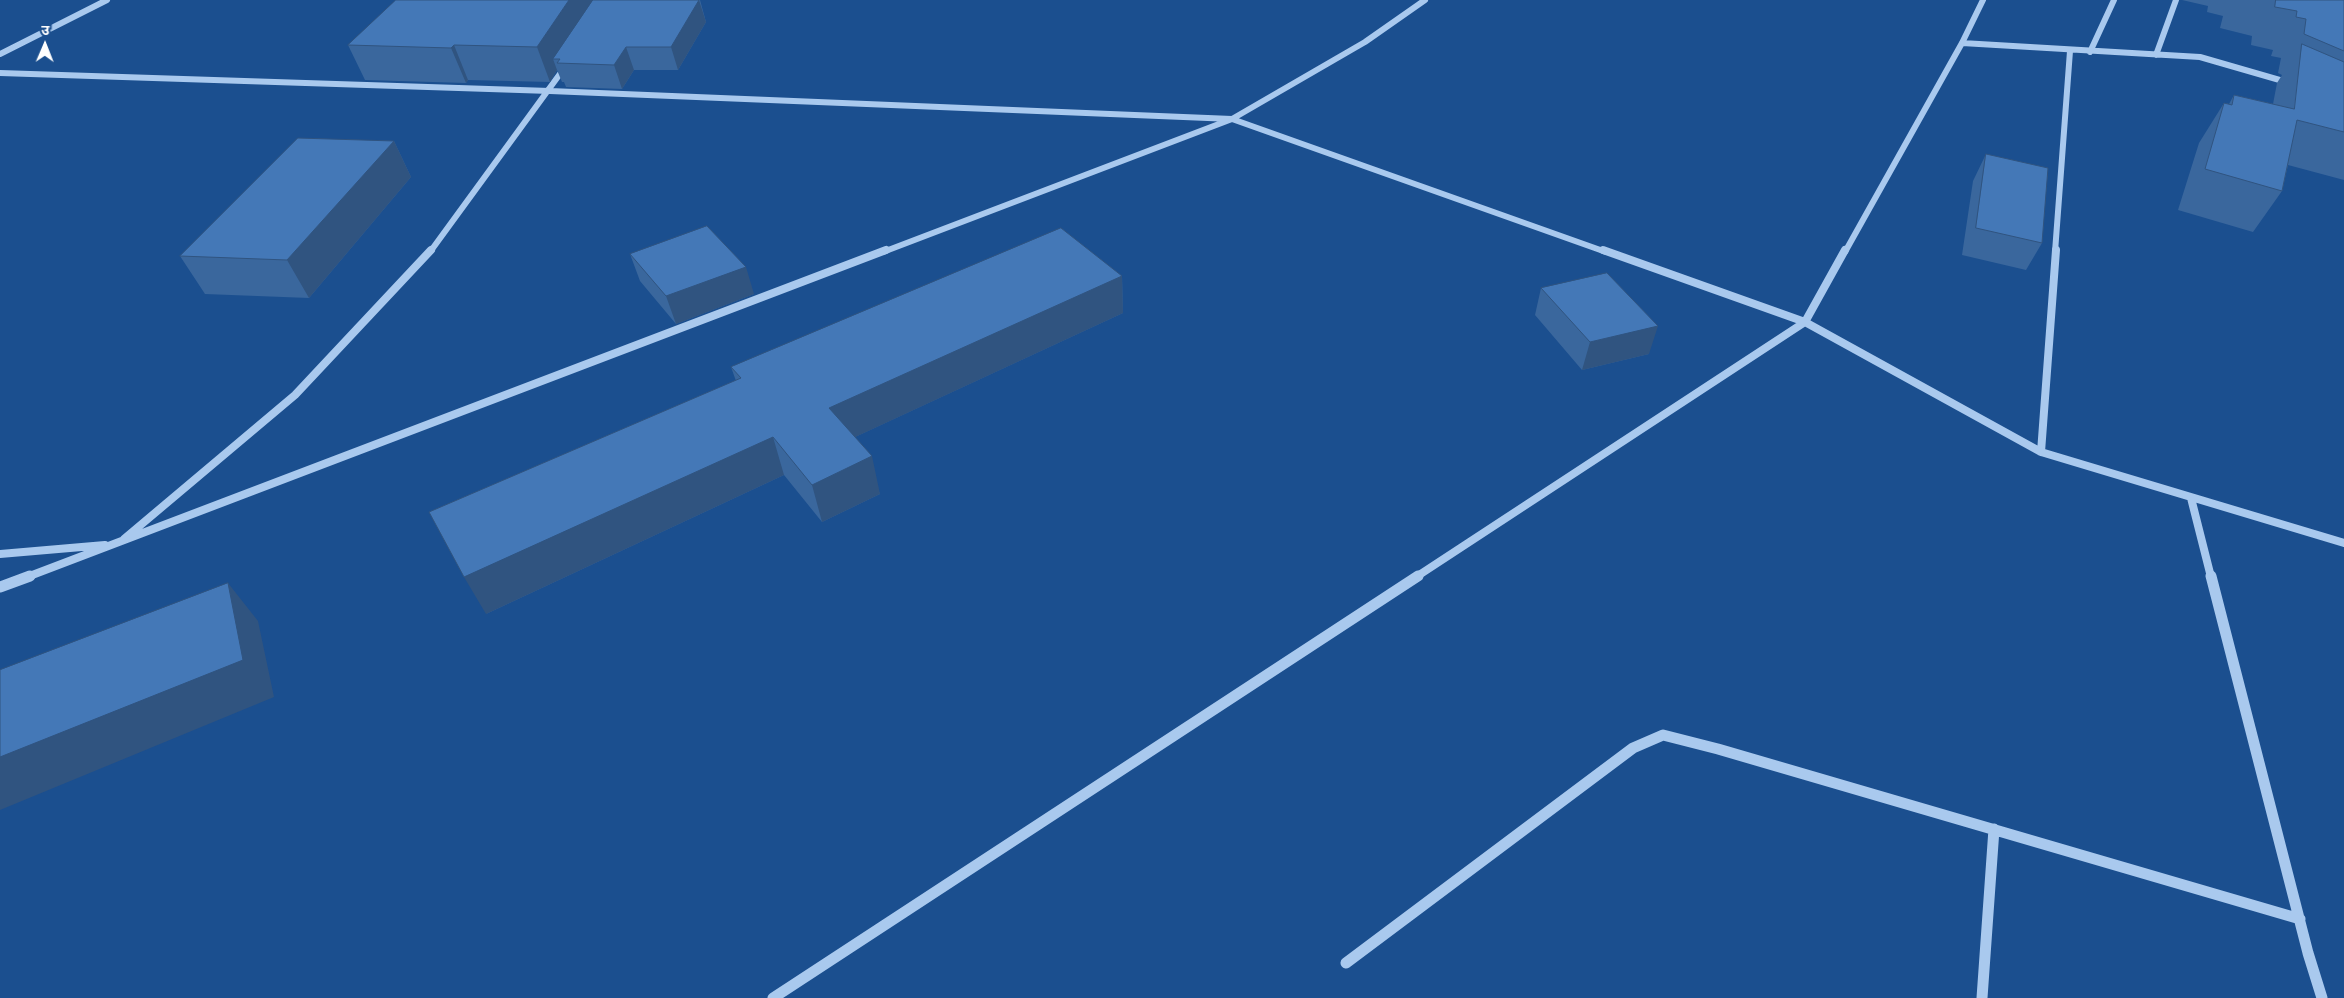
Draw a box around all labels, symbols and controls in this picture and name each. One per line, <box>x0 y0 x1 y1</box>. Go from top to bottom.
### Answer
north arrow <box>20 20 70 70</box>
text: उ <box>41 22 49 38</box>

